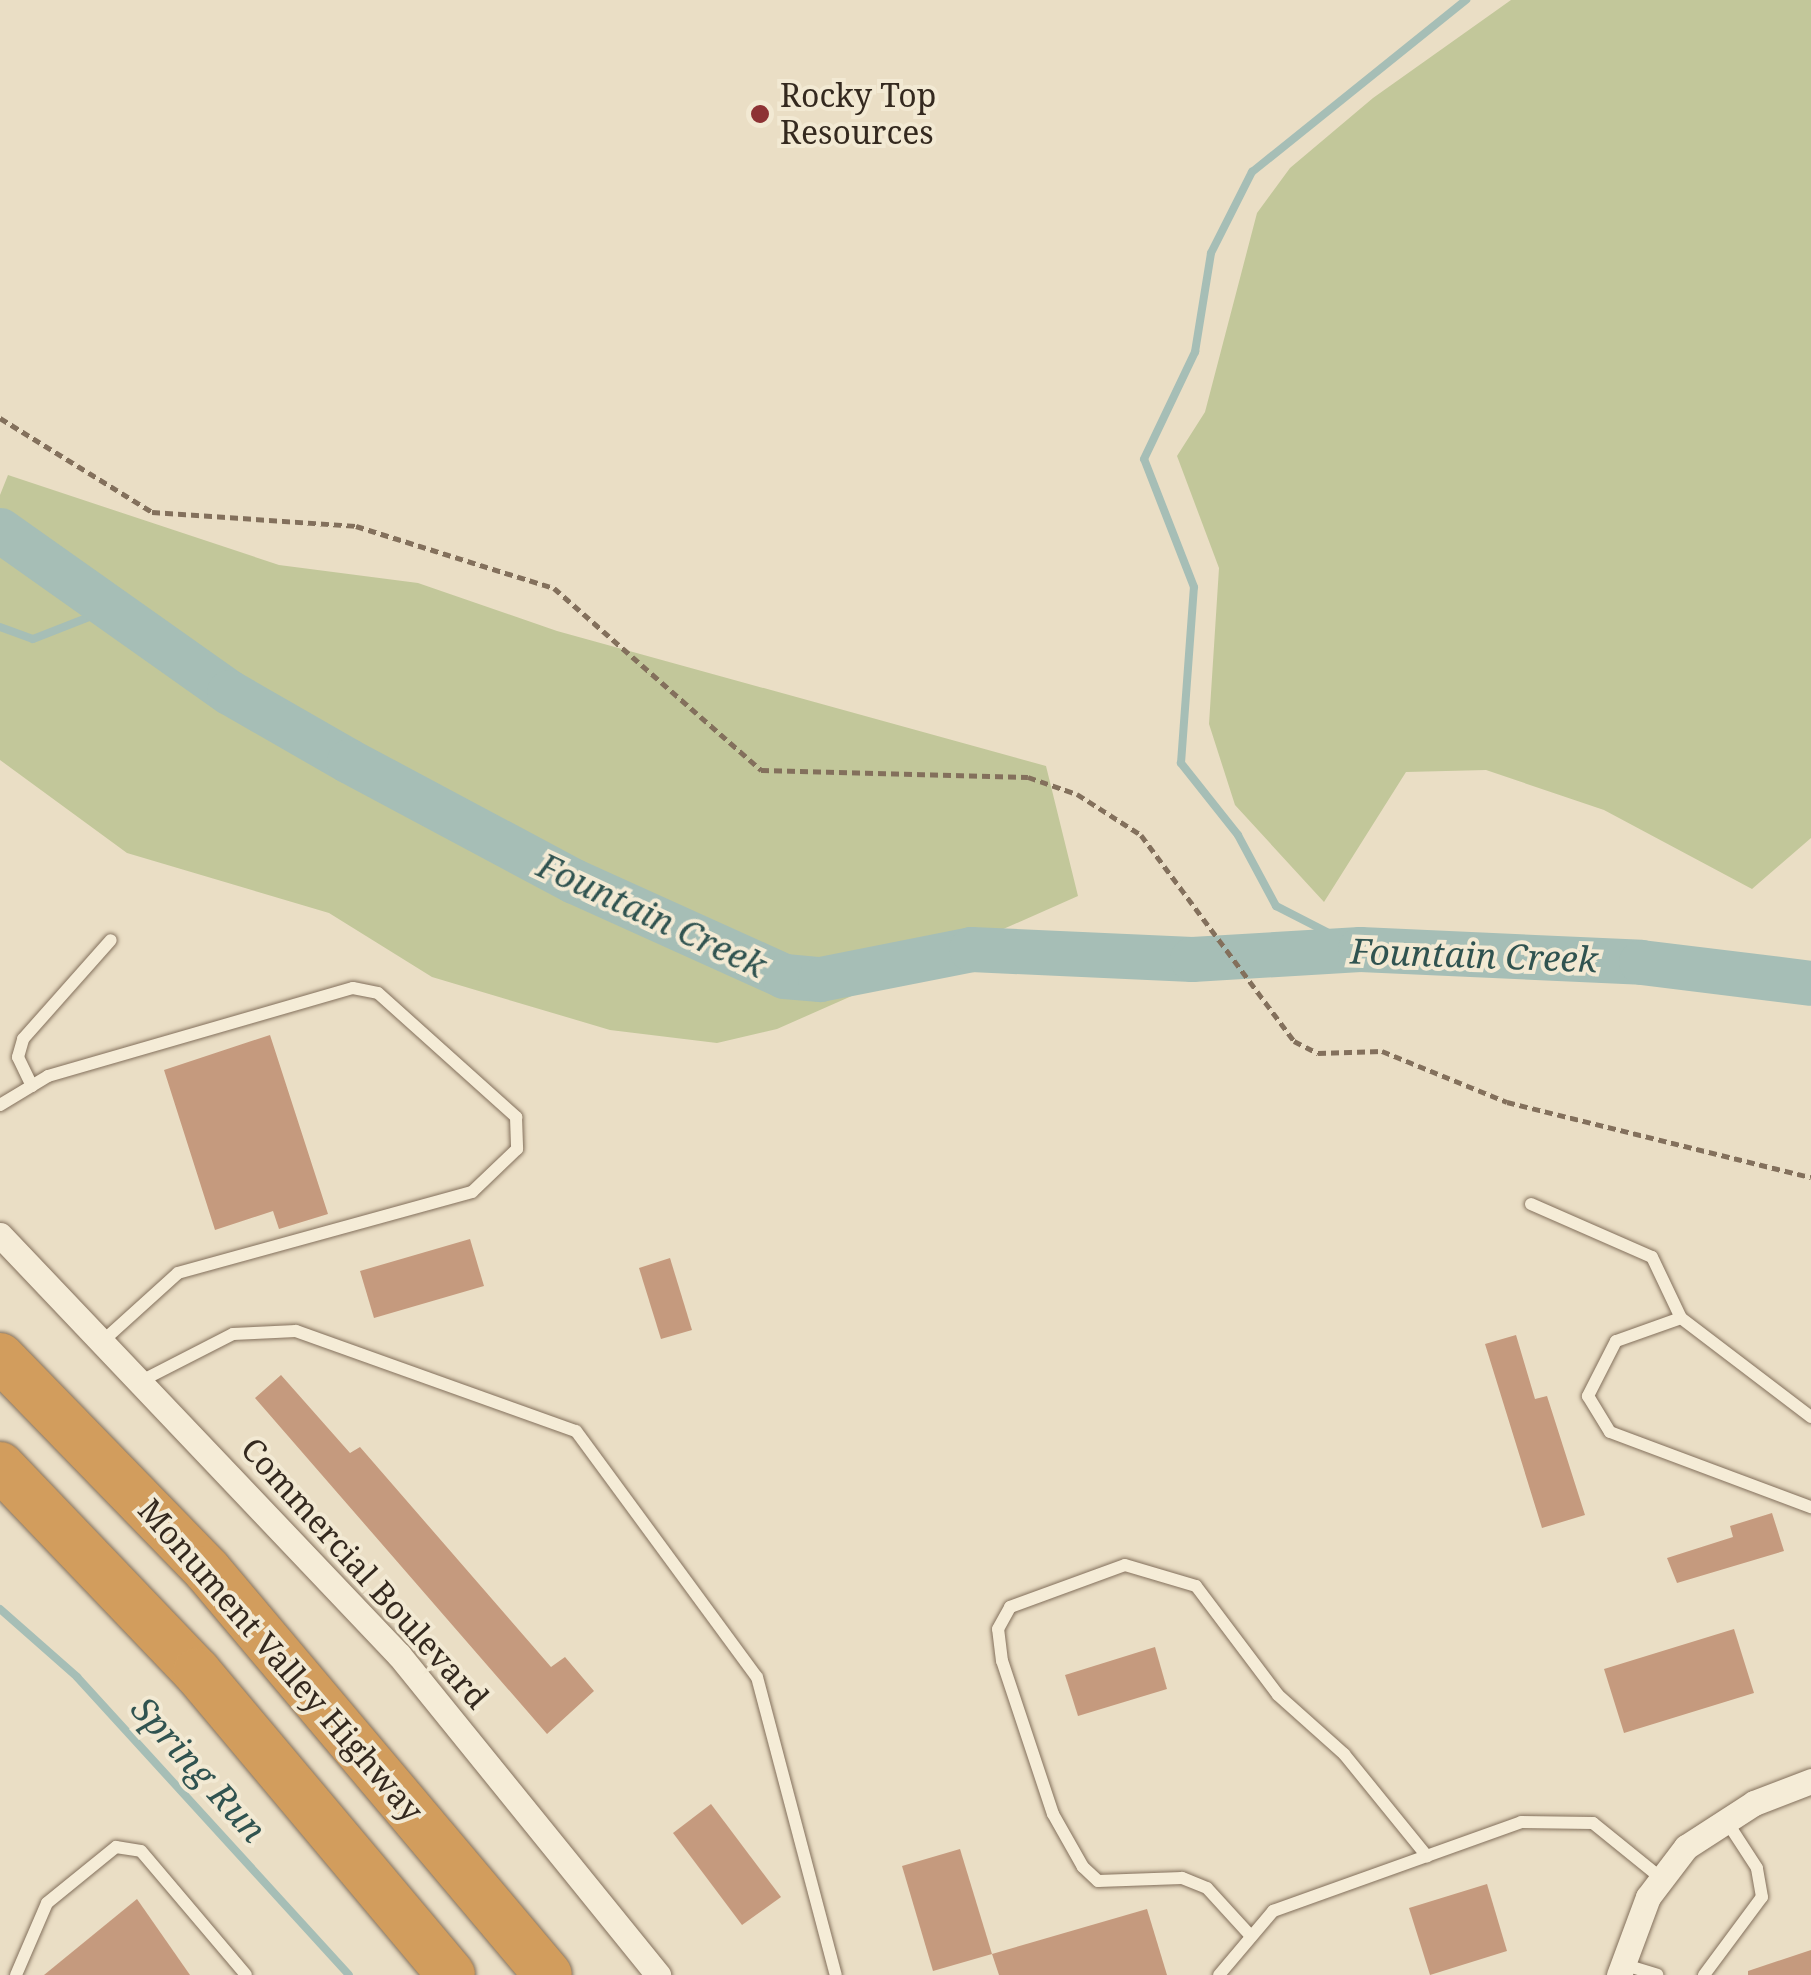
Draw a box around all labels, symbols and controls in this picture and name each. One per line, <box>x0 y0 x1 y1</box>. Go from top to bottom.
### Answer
place label: Rocky Top Resources <box>780 77 936 152</box>
marker: Rocky Top Resources <box>749 103 771 125</box>
water label: Fountain Creek <box>531 844 773 986</box>
water label: Fountain Creek <box>1350 930 1598 980</box>
street label: Commercial Boulevard <box>233 1430 497 1716</box>
street label: Monument Valley Highway <box>131 1491 431 1829</box>
water label: Spring Run <box>123 1688 275 1850</box>

